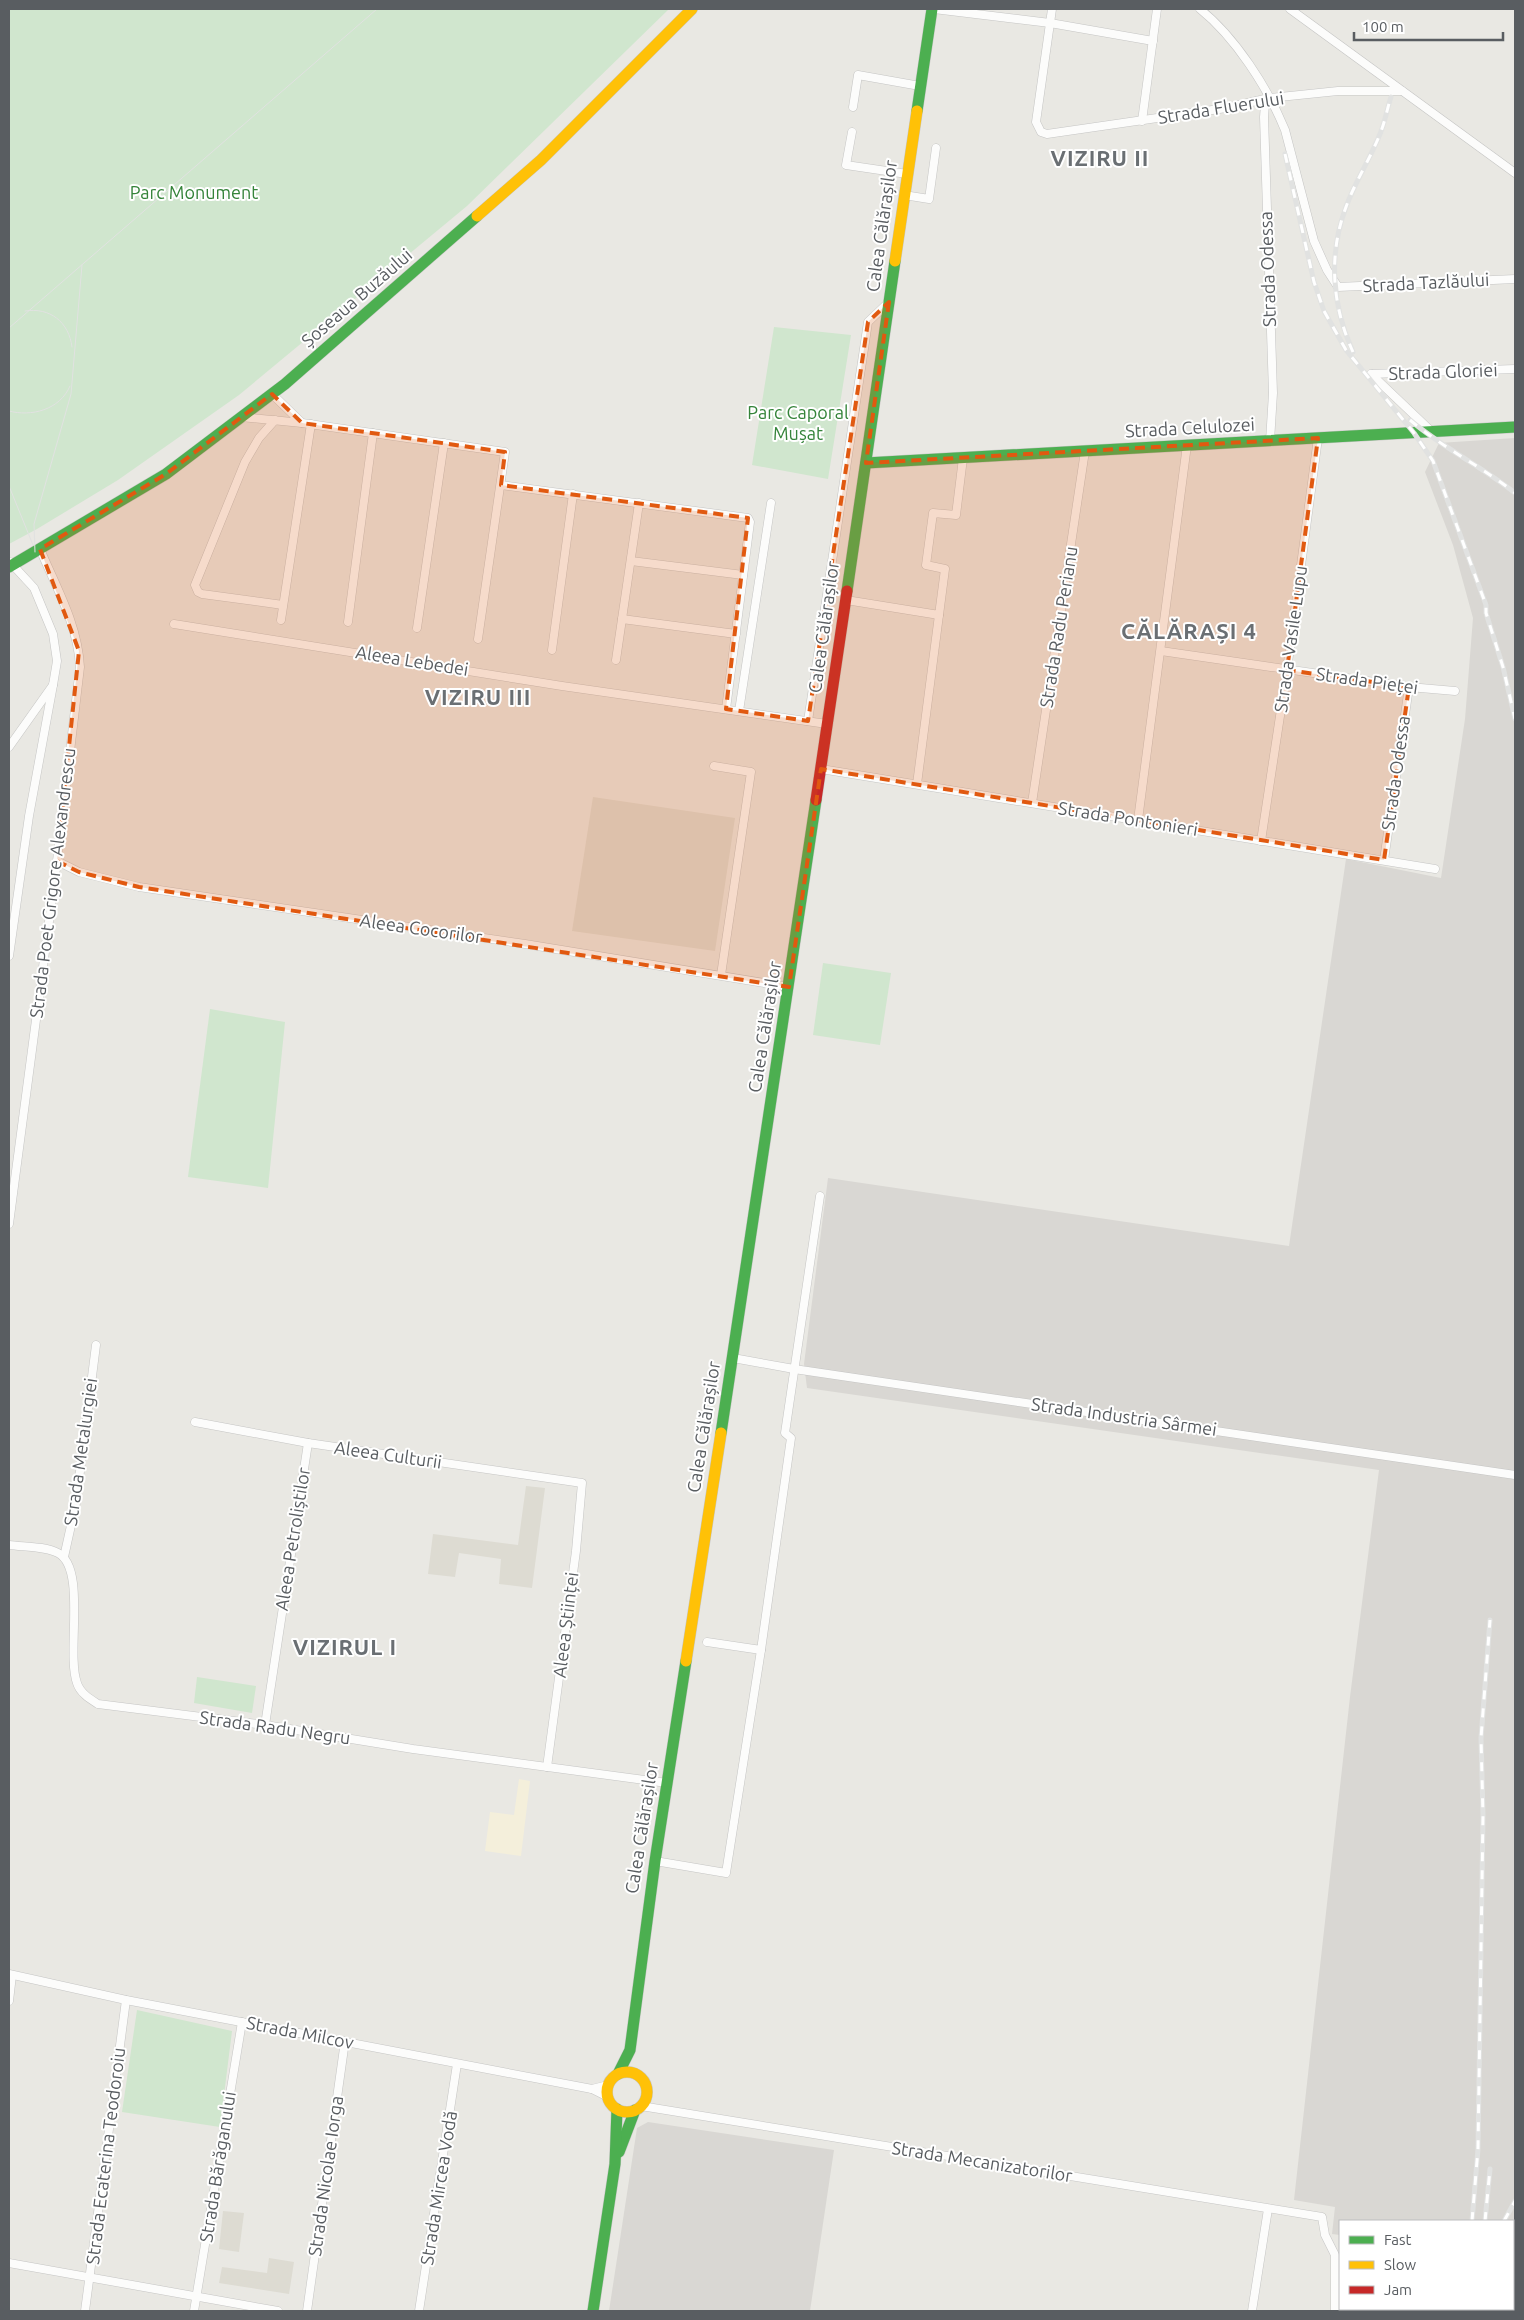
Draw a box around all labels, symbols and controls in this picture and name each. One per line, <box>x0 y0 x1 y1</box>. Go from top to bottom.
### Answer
scale bar <box>1354 10 1503 42</box>
text: 100 m <box>1362 18 1404 35</box>
street label: Strada Fluerului <box>1156 87 1285 127</box>
district label: VIZIRU II <box>1051 145 1150 170</box>
street label: Calea Călărașilor <box>862 158 900 293</box>
park label: Parc Monument <box>130 182 258 202</box>
street label: Strada Odessa <box>1255 211 1279 327</box>
street label: Șoseaua Buzăului <box>297 244 416 351</box>
street label: Strada Tazlăului <box>1362 269 1490 295</box>
street label: Strada Gloriei <box>1388 359 1498 383</box>
park label: Parc Caporal Mușat <box>747 402 849 443</box>
street label: Strada Celulozei <box>1125 414 1255 440</box>
street label: Strada Radu Perianu <box>1035 545 1081 709</box>
street label: Calea Călărașilor <box>804 559 842 694</box>
street label: Strada Vasile Lupu <box>1270 564 1310 714</box>
district label: CĂLĂRAȘI 4 <box>1121 618 1257 644</box>
street label: Aleea Lebedei <box>354 641 470 679</box>
street label: Strada Pieței <box>1315 663 1419 697</box>
district label: VIZIRU III <box>425 684 531 709</box>
street label: Strada Odessa <box>1377 714 1413 832</box>
street label: Strada Poet Grigore Alexandrescu <box>25 747 79 1019</box>
street label: Strada Pontonieri <box>1057 797 1199 839</box>
street label: Aleea Cocorilor <box>359 910 484 947</box>
street label: Calea Călărașilor <box>744 959 784 1094</box>
street label: Calea Călărașilor <box>683 1359 723 1494</box>
street label: Strada Metalurgiei <box>60 1377 100 1527</box>
street label: Strada Industria Sârmei <box>1030 1393 1218 1439</box>
street label: Aleea Culturii <box>333 1437 443 1471</box>
street label: Aleea Petroliștilor <box>271 1466 313 1612</box>
street label: Aleea Științei <box>549 1571 581 1679</box>
district label: VIZIRUL I <box>293 1634 397 1659</box>
street label: Strada Radu Negru <box>198 1707 352 1747</box>
street label: Calea Călărașilor <box>621 1760 661 1895</box>
street label: Strada Milcov <box>245 2012 356 2052</box>
street label: Strada Ecaterina Teodoroiu <box>82 2046 128 2266</box>
street label: Strada Bărăganului <box>195 2090 239 2244</box>
street label: Strada Nicolae Iorga <box>304 2094 346 2258</box>
street label: Strada Mircea Vodă <box>416 2109 460 2266</box>
street label: Strada Mecanizatorilor <box>890 2137 1074 2185</box>
legend <box>1339 2220 1514 2310</box>
text: Fast <box>1384 2231 1412 2248</box>
text: Slow <box>1384 2256 1417 2273</box>
text: Jam <box>1384 2281 1412 2298</box>

